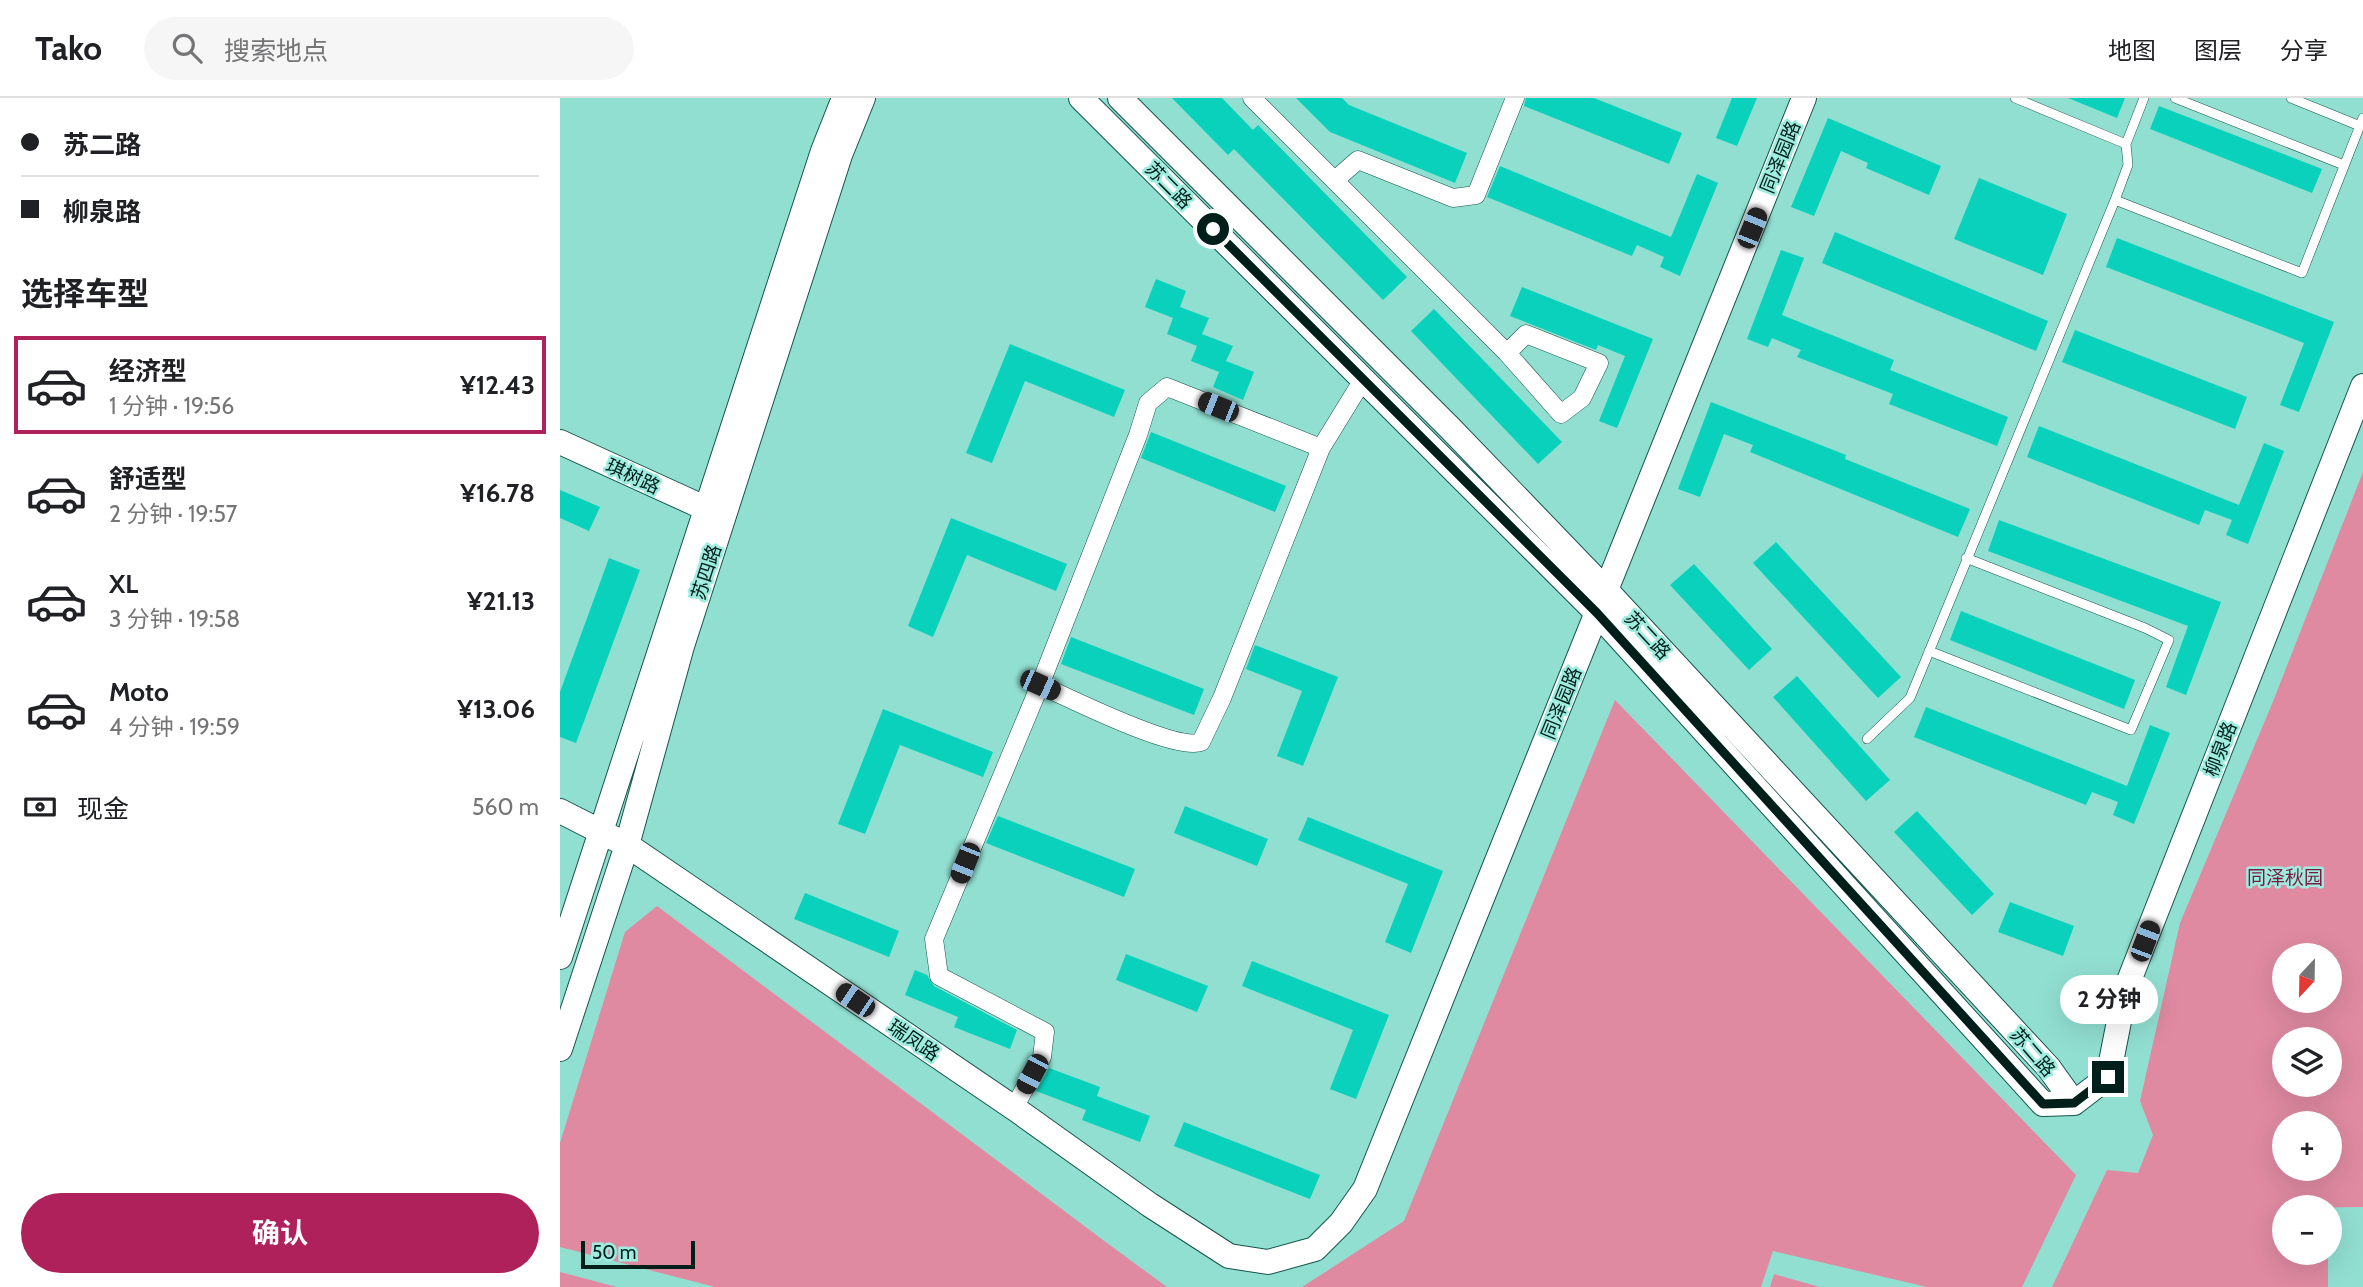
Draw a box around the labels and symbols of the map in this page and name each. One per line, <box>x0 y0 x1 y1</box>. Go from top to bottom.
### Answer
street label: 同泽园路 <box>1756 118 1805 197</box>
street label: 苏二路 <box>1140 157 1197 214</box>
car <box>1735 205 1770 251</box>
route start <box>1197 213 1229 245</box>
car <box>1195 389 1242 425</box>
street label: 琪树路 <box>602 454 663 499</box>
street label: 苏四路 <box>687 541 726 603</box>
street label: 苏二路 <box>1620 607 1675 664</box>
street label: 同泽园路 <box>1537 664 1586 743</box>
car <box>1017 667 1064 703</box>
street label: 柳泉路 <box>2200 718 2241 780</box>
car <box>948 840 983 886</box>
park label: 同泽秋园 <box>2247 866 2323 889</box>
car <box>2128 918 2163 964</box>
north arrow <box>2272 943 2342 1013</box>
callout: 2 分钟 <box>2059 976 2157 1024</box>
car <box>832 980 879 1020</box>
street label: 瑞凤路 <box>884 1015 944 1066</box>
street label: 苏二路 <box>2005 1023 2060 1081</box>
car <box>1013 1051 1052 1097</box>
route end <box>2092 1061 2124 1093</box>
scale bar <box>581 1238 695 1270</box>

